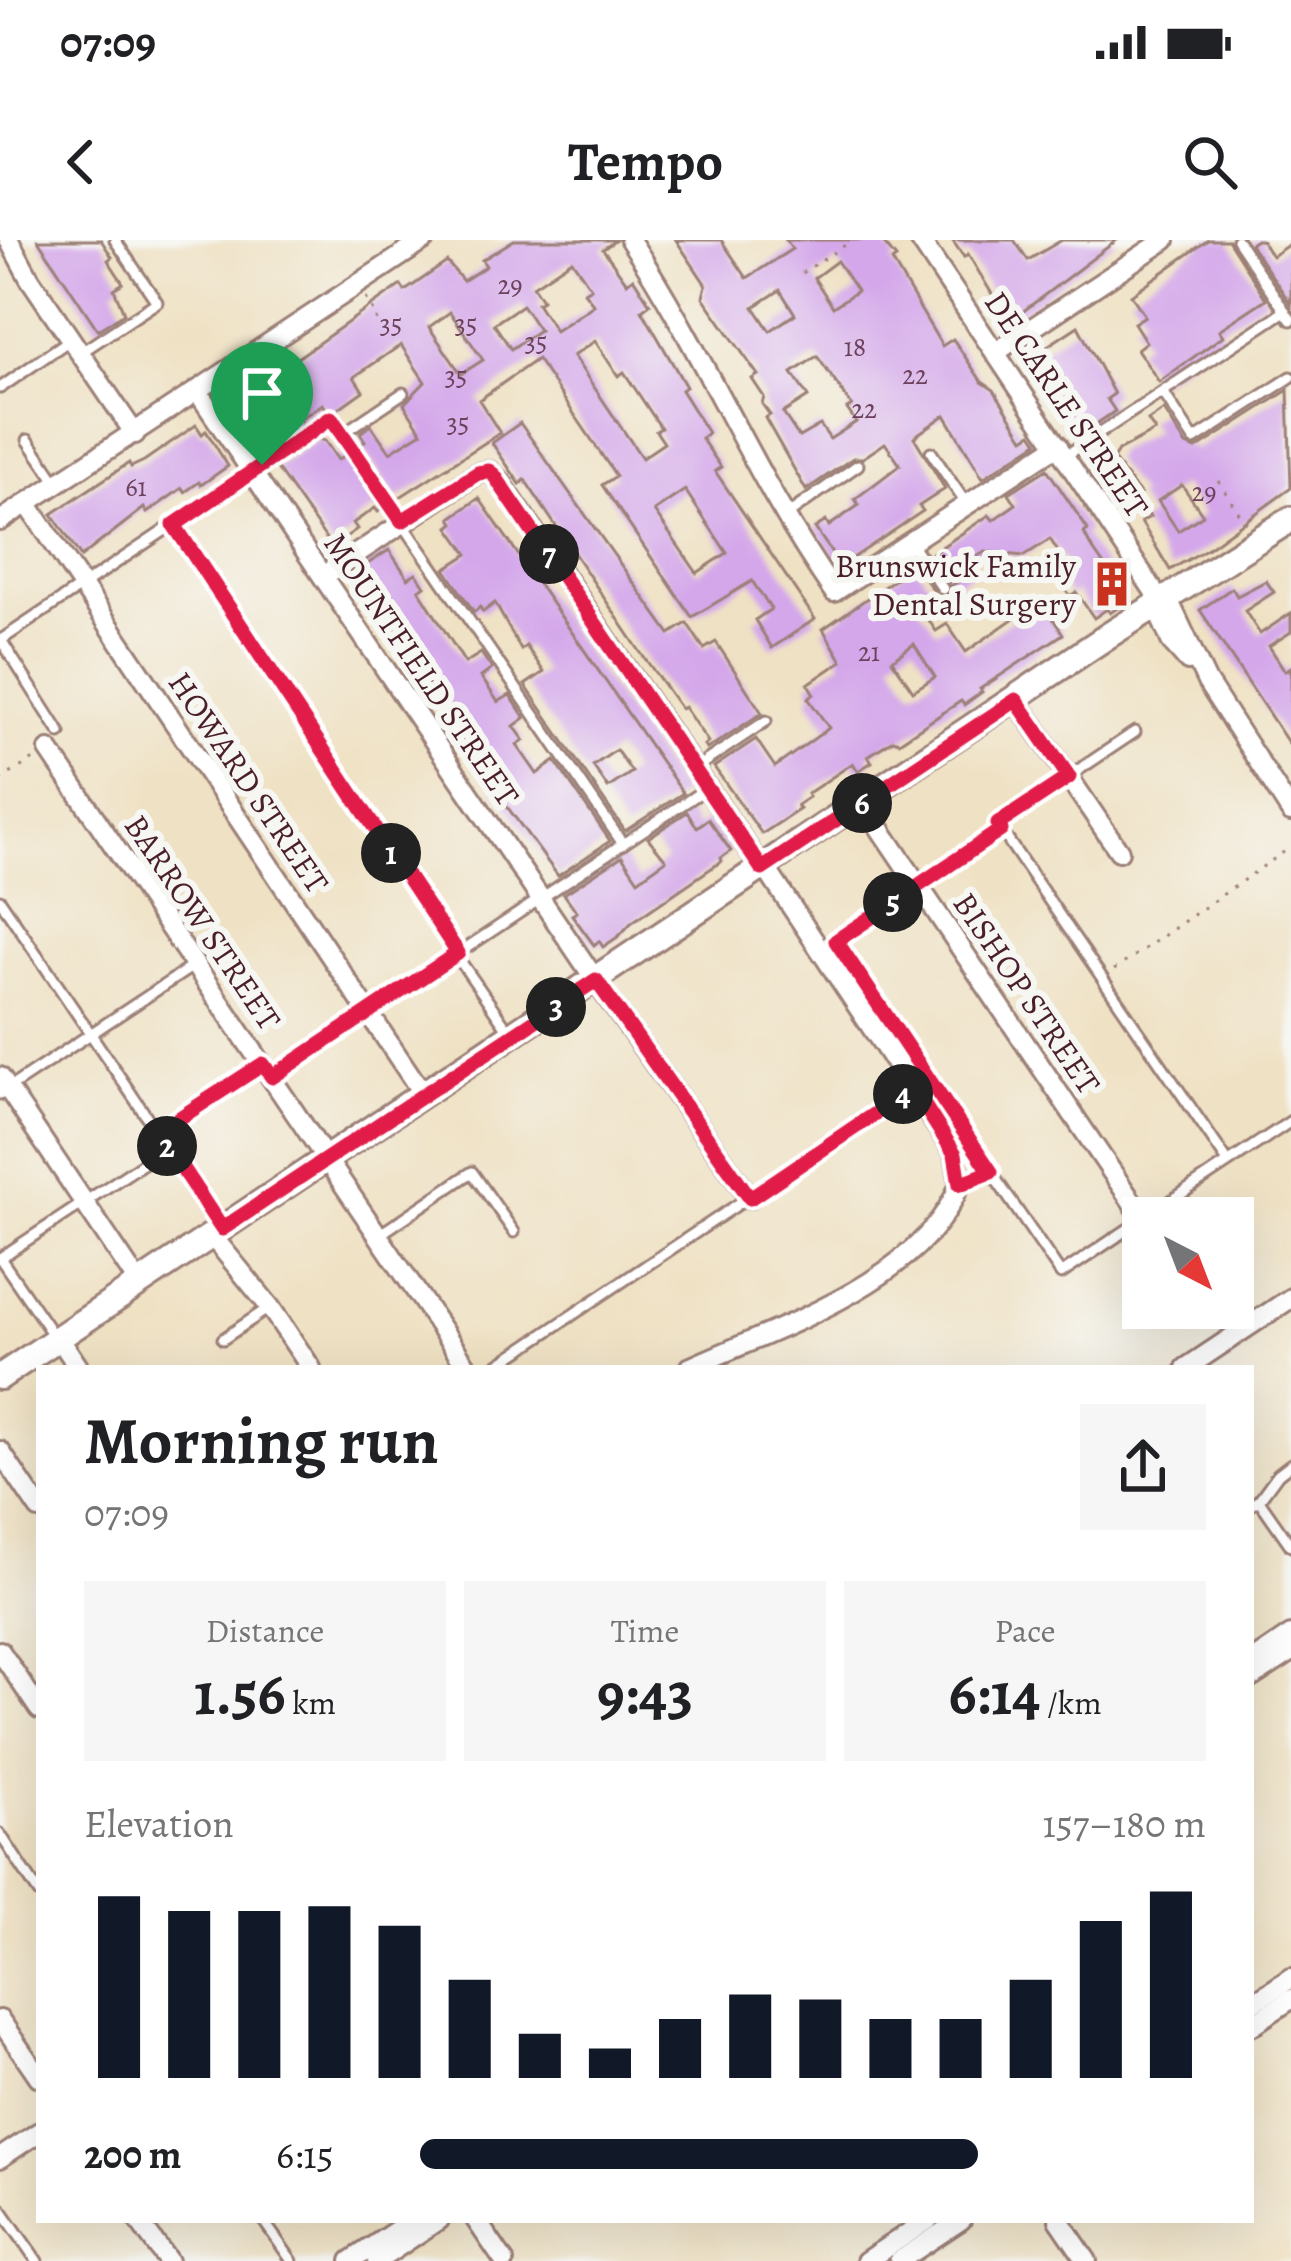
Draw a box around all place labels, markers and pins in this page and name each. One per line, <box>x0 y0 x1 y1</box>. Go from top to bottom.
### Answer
pin <box>211 342 313 465</box>
pin: 7 <box>519 524 579 584</box>
place label: Brunswick Family Dental Surgery <box>835 543 1076 626</box>
building icon: Brunswick Family Dental Surgery <box>1087 559 1137 609</box>
pin: 6 <box>832 773 892 833</box>
pin: 1 <box>361 823 421 883</box>
pin: 5 <box>863 872 923 932</box>
pin: 3 <box>526 977 586 1037</box>
pin: 4 <box>873 1064 933 1124</box>
pin: 2 <box>137 1116 197 1176</box>

